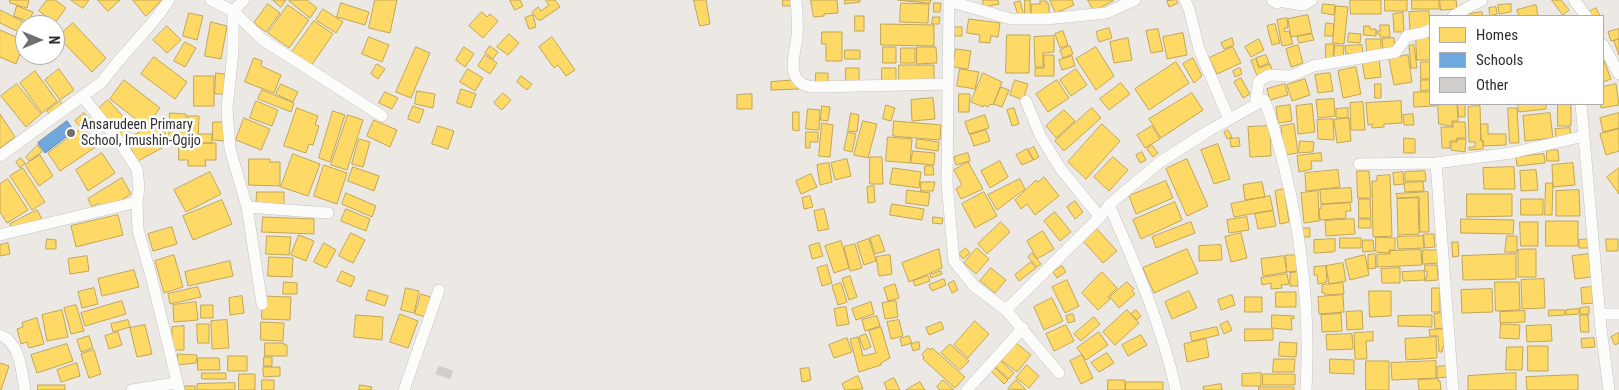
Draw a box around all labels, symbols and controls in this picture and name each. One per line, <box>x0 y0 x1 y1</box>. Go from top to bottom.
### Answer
north arrow <box>15 15 65 65</box>
legend <box>1429 15 1604 105</box>
text: Homes <box>1476 26 1518 44</box>
text: N <box>46 36 62 44</box>
text: Schools <box>1476 51 1523 69</box>
text: Other <box>1476 76 1508 94</box>
place label: Ansarudeen Primary School, Imushin-Ogijo <box>81 117 201 150</box>
marker: Ansarudeen Primary School, Imushin-Ogijo <box>65 127 77 139</box>

